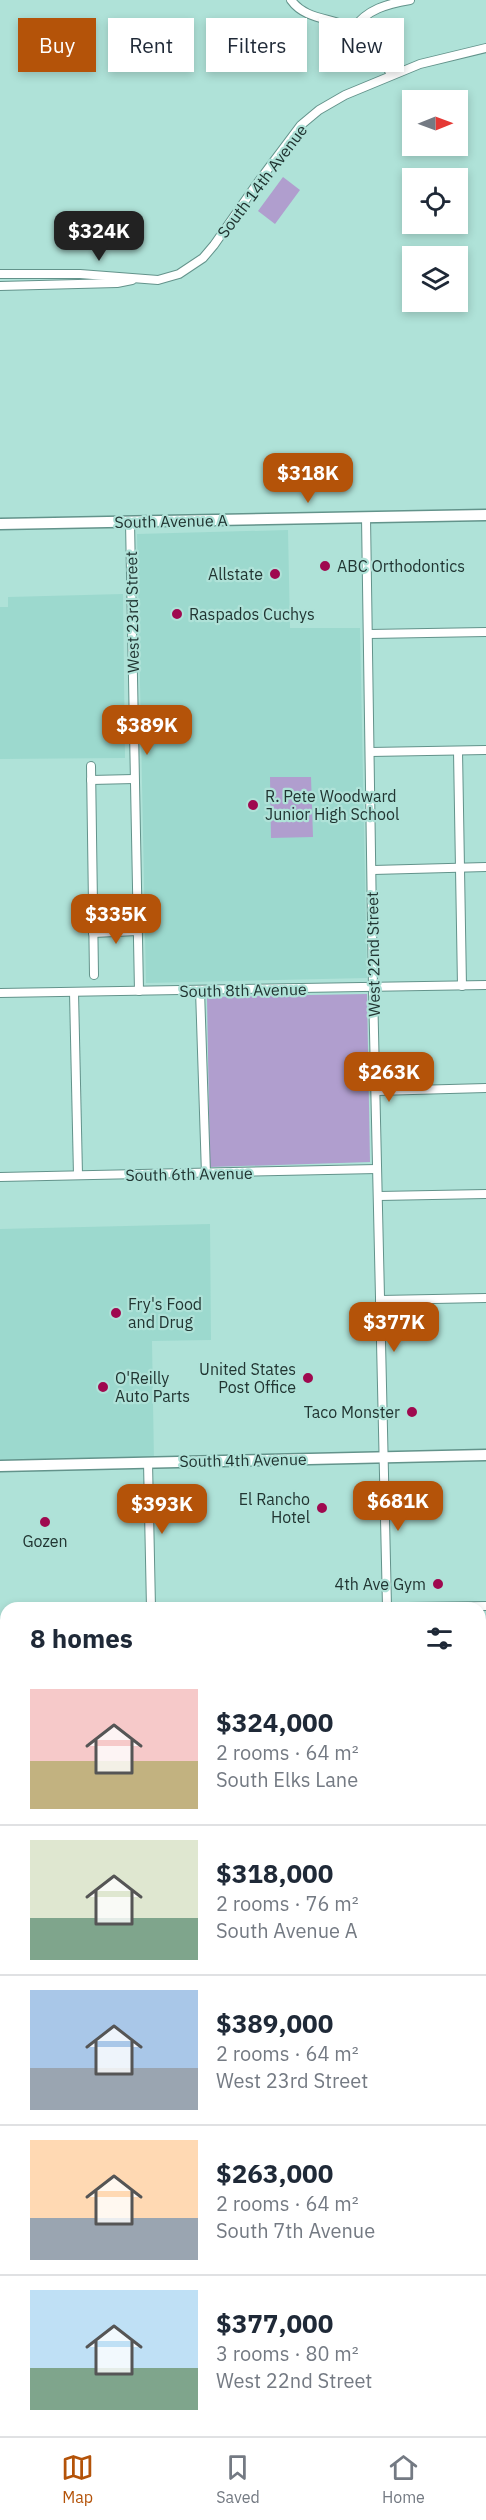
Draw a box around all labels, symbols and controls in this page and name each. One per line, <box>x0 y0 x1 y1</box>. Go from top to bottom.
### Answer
chip: Buy <box>18 18 96 72</box>
chip: Rent <box>108 18 194 72</box>
chip: Filters <box>206 18 307 72</box>
chip: New <box>319 18 404 72</box>
north arrow <box>402 90 468 156</box>
map controls <box>402 90 468 312</box>
street label: South 14th Avenue <box>213 120 311 242</box>
button: locate <box>402 168 468 234</box>
pin: $324K <box>57 211 141 262</box>
text: $324K <box>68 217 130 244</box>
button: layers <box>402 246 468 312</box>
pin: $318K <box>266 453 350 504</box>
text: $318K <box>277 459 339 486</box>
street label: South Avenue A <box>114 510 228 532</box>
street label: West 23rd Street <box>121 551 143 673</box>
place label: ABC Orthodontics <box>337 556 465 576</box>
marker: ABC Orthodontics <box>318 559 332 573</box>
place label: Allstate <box>208 564 263 584</box>
marker: Allstate <box>268 567 282 581</box>
place label: Raspados Cuchys <box>189 604 315 624</box>
marker: Raspados Cuchys <box>170 607 184 621</box>
pin: $389K <box>105 705 189 756</box>
text: $389K <box>116 711 178 738</box>
place label: R. Pete Woodward Junior High School <box>265 786 399 824</box>
marker: R. Pete Woodward Junior High School <box>246 798 260 812</box>
street label: West 22nd Street <box>362 891 384 1017</box>
pin: $335K <box>74 894 158 945</box>
text: $335K <box>85 900 147 927</box>
street label: South 8th Avenue <box>179 979 307 1001</box>
pin: $263K <box>347 1052 431 1103</box>
text: $263K <box>358 1058 420 1085</box>
street label: South 6th Avenue <box>125 1163 253 1185</box>
place label: Fry's Food and Drug <box>128 1294 202 1332</box>
pin: $377K <box>352 1302 436 1353</box>
marker: Fry's Food and Drug <box>109 1306 123 1320</box>
text: $377K <box>363 1308 425 1335</box>
place label: United States Post Office <box>199 1359 296 1397</box>
place label: O'Reilly Auto Parts <box>115 1368 190 1406</box>
marker: United States Post Office <box>301 1371 315 1385</box>
marker: O'Reilly Auto Parts <box>96 1380 110 1394</box>
place label: Taco Monster <box>304 1402 400 1422</box>
marker: Taco Monster <box>405 1405 419 1419</box>
street label: South 4th Avenue <box>179 1449 307 1471</box>
pin: $681K <box>356 1481 440 1532</box>
pin: $393K <box>120 1484 204 1535</box>
text: $681K <box>367 1487 429 1514</box>
place label: El Rancho Hotel <box>239 1489 310 1527</box>
text: $393K <box>131 1490 193 1517</box>
marker: El Rancho Hotel <box>315 1501 329 1515</box>
marker: Gozen <box>38 1515 52 1529</box>
place label: Gozen <box>22 1531 68 1551</box>
place label: 4th Ave Gym <box>335 1574 426 1594</box>
marker: 4th Ave Gym <box>431 1577 445 1591</box>
text: 8 homes <box>30 1621 133 1655</box>
icon: filters <box>423 1622 456 1655</box>
text: $324,000 <box>216 1705 333 1739</box>
icon: home <box>78 1713 150 1785</box>
text: 2 rooms · 64 m² <box>216 1739 359 1766</box>
text: South Elks Lane <box>216 1766 358 1793</box>
text: $318,000 <box>216 1856 333 1890</box>
icon: home <box>78 1864 150 1936</box>
text: 2 rooms · 76 m² <box>216 1890 359 1917</box>
text: South Avenue A <box>216 1917 358 1944</box>
text: $389,000 <box>216 2006 333 2040</box>
icon: home <box>78 2014 150 2086</box>
text: 2 rooms · 64 m² <box>216 2040 359 2067</box>
text: West 23rd Street <box>216 2067 368 2094</box>
text: $263,000 <box>216 2156 333 2190</box>
icon: home <box>78 2164 150 2236</box>
text: 2 rooms · 64 m² <box>216 2190 359 2217</box>
text: South 7th Avenue <box>216 2217 375 2244</box>
text: $377,000 <box>216 2306 333 2340</box>
icon: home <box>78 2314 150 2386</box>
text: 3 rooms · 80 m² <box>216 2340 359 2367</box>
text: West 22nd Street <box>216 2367 372 2394</box>
tab: Map <box>61 2451 94 2507</box>
tab: Saved <box>216 2451 260 2507</box>
tab: Home <box>382 2451 425 2507</box>

